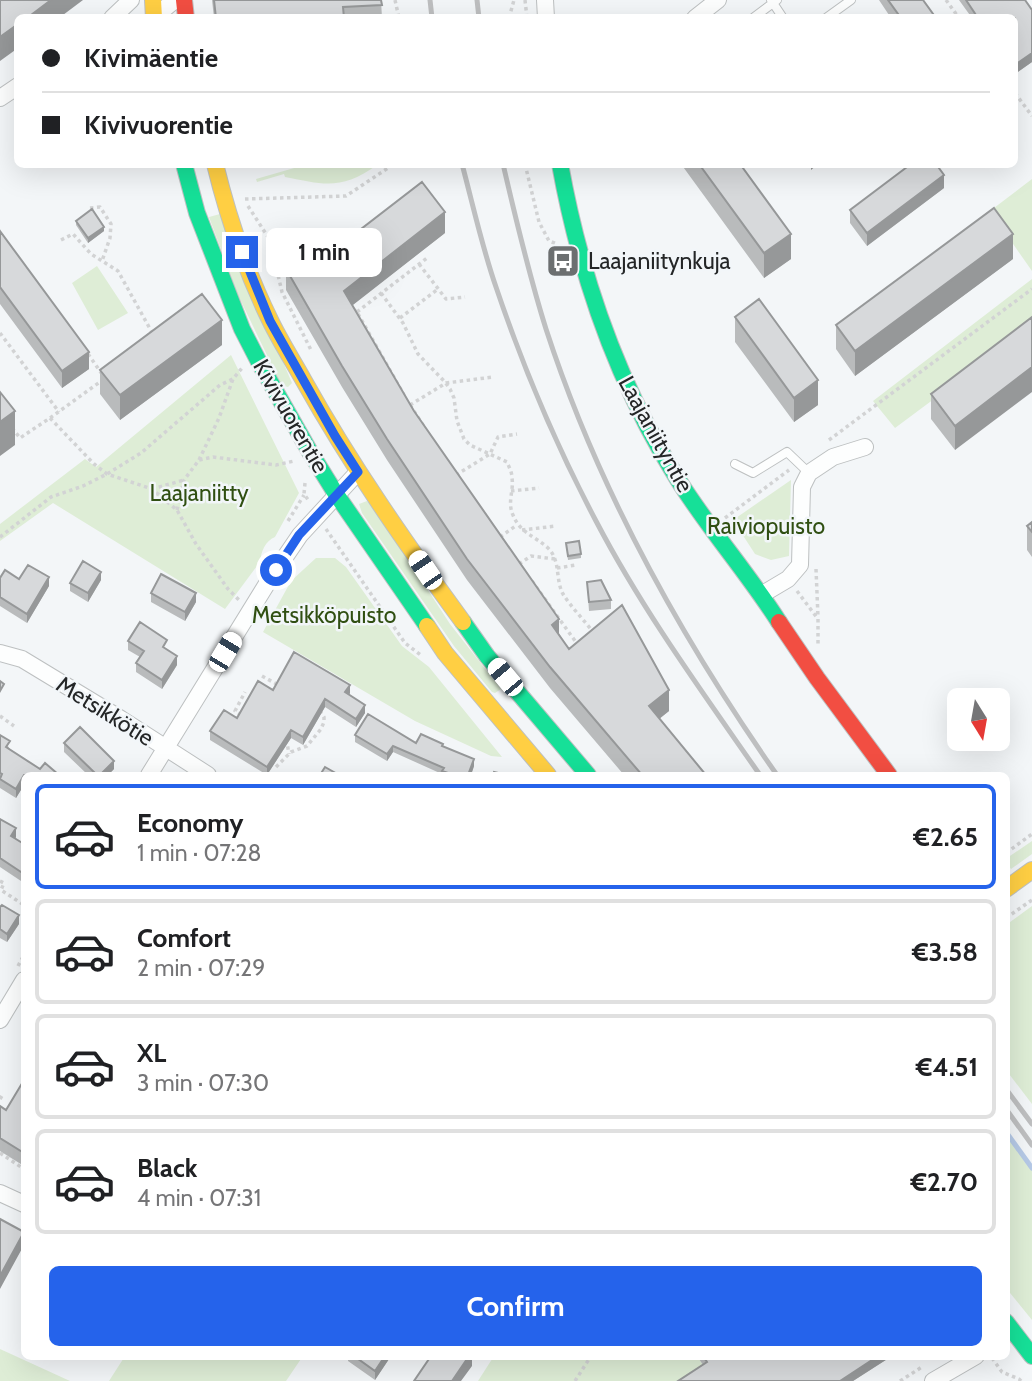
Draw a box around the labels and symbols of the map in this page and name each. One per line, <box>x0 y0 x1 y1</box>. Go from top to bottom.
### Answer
callout: 1 min <box>266 228 382 276</box>
route end <box>226 236 258 268</box>
bus stop icon: Laajaniitynkuja <box>544 242 582 280</box>
place label: Laajaniitynkuja <box>588 247 731 275</box>
street label: Kivivuorentie <box>247 354 335 478</box>
street label: Laajaniityntie <box>613 371 700 497</box>
park label: Laajaniitty <box>149 479 249 507</box>
park label: Raiviopuisto <box>707 512 825 540</box>
car <box>405 547 446 593</box>
route start <box>260 554 292 586</box>
park label: Metsikköpuisto <box>252 601 396 629</box>
car <box>206 629 245 675</box>
car <box>484 654 527 700</box>
street label: Metsikkötie <box>51 670 159 752</box>
north arrow <box>947 688 1010 751</box>

